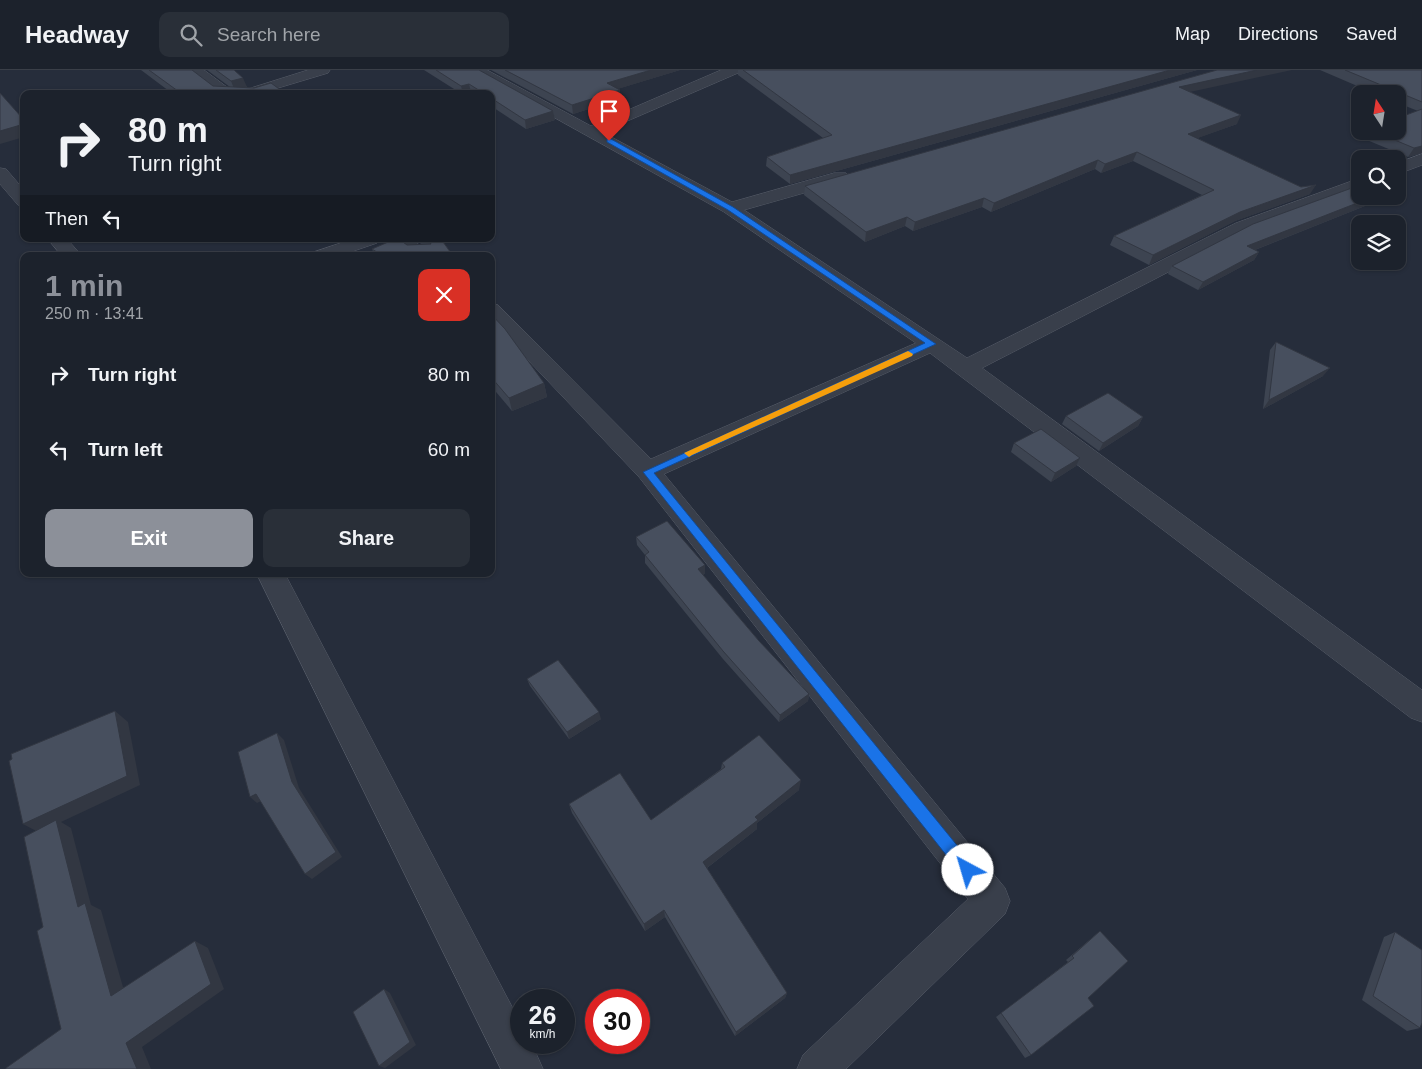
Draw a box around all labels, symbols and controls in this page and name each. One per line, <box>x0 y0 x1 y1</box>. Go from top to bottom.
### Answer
search box <box>159 12 509 57</box>
text: Headway <box>25 21 129 48</box>
icon: search <box>177 21 205 49</box>
text: Search here <box>217 24 321 45</box>
text: Map <box>1175 24 1210 44</box>
text: Directions <box>1238 24 1318 44</box>
text: Saved <box>1346 24 1397 44</box>
north arrow <box>1351 85 1406 140</box>
map controls <box>1351 85 1406 270</box>
pin <box>588 90 630 141</box>
icon: arrive <box>595 97 623 125</box>
icon: right <box>45 110 110 175</box>
text: 80 m <box>128 110 208 149</box>
button: search <box>1351 150 1406 205</box>
text: Turn right <box>128 151 221 176</box>
icon: left <box>98 205 126 233</box>
text: Then <box>45 208 88 229</box>
button: layers <box>1351 215 1406 270</box>
text: 1 min <box>45 269 123 302</box>
button: close <box>418 269 470 321</box>
text: 250 m · 13:41 <box>45 305 144 322</box>
icon: right <box>45 361 73 389</box>
text: Turn right <box>88 364 176 385</box>
text: 80 m <box>428 364 470 385</box>
icon: left <box>45 436 73 464</box>
text: Turn left <box>88 439 163 460</box>
text: 60 m <box>428 439 470 460</box>
button: Exit <box>45 509 253 567</box>
button: Share <box>263 509 470 567</box>
position arrow <box>941 843 993 895</box>
speed limit sign: 30 <box>585 989 650 1054</box>
text: 26 <box>529 1001 556 1029</box>
text: km/h <box>529 1027 556 1041</box>

